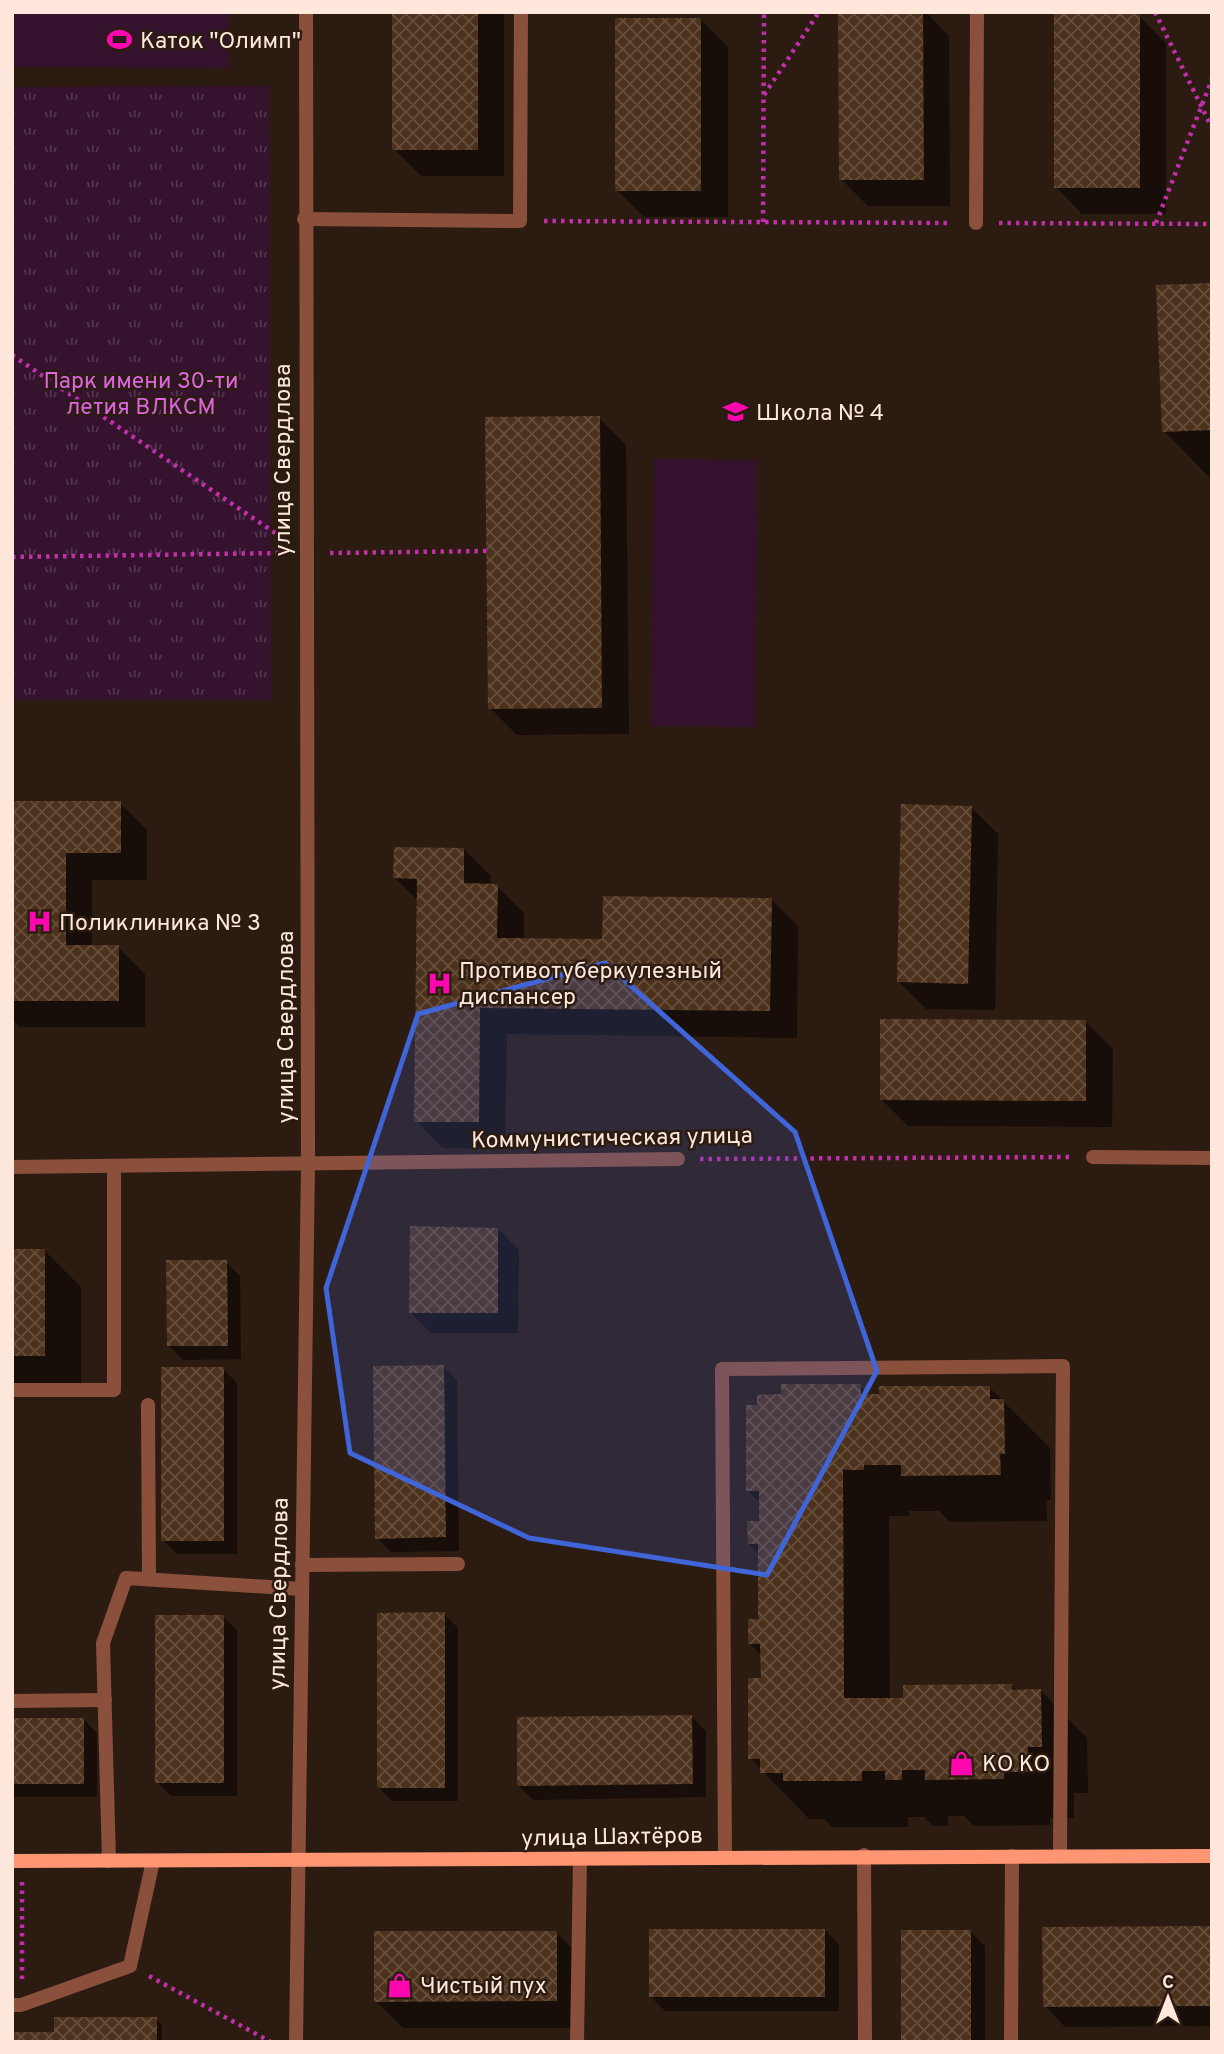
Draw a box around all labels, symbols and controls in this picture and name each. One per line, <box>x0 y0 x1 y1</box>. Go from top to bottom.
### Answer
sports icon: Каток "Олимп" <box>106 26 134 54</box>
place label: Каток "Олимп" <box>140 28 301 57</box>
street label: улица Свердлова <box>270 364 299 556</box>
park label: Парк имени 30-ти летия ВЛКСМ <box>43 368 239 423</box>
school or university icon: Школа № 4 <box>722 398 750 426</box>
place label: Школа № 4 <box>756 400 884 429</box>
hospital icon: Поликлиника № 3 <box>25 908 53 936</box>
place label: Поликлиника № 3 <box>59 910 261 939</box>
street label: улица Свердлова <box>273 931 302 1123</box>
place label: Противотуберкулезный диспансер <box>459 958 722 1013</box>
hospital icon: Противотуберкулезный диспансер <box>425 969 453 997</box>
street label: Коммунистическая улица <box>471 1123 753 1156</box>
street label: улица Свердлова <box>264 1497 297 1691</box>
shop icon: КО КО <box>948 1749 976 1777</box>
place label: КО КО <box>982 1751 1050 1780</box>
street label: улица Шахтёров <box>521 1822 703 1855</box>
north arrow <box>1133 1963 1203 2033</box>
shop icon: Чистый пух <box>386 1971 414 1999</box>
text: С <box>1162 1971 1174 1995</box>
place label: Чистый пух <box>420 1973 547 2002</box>

